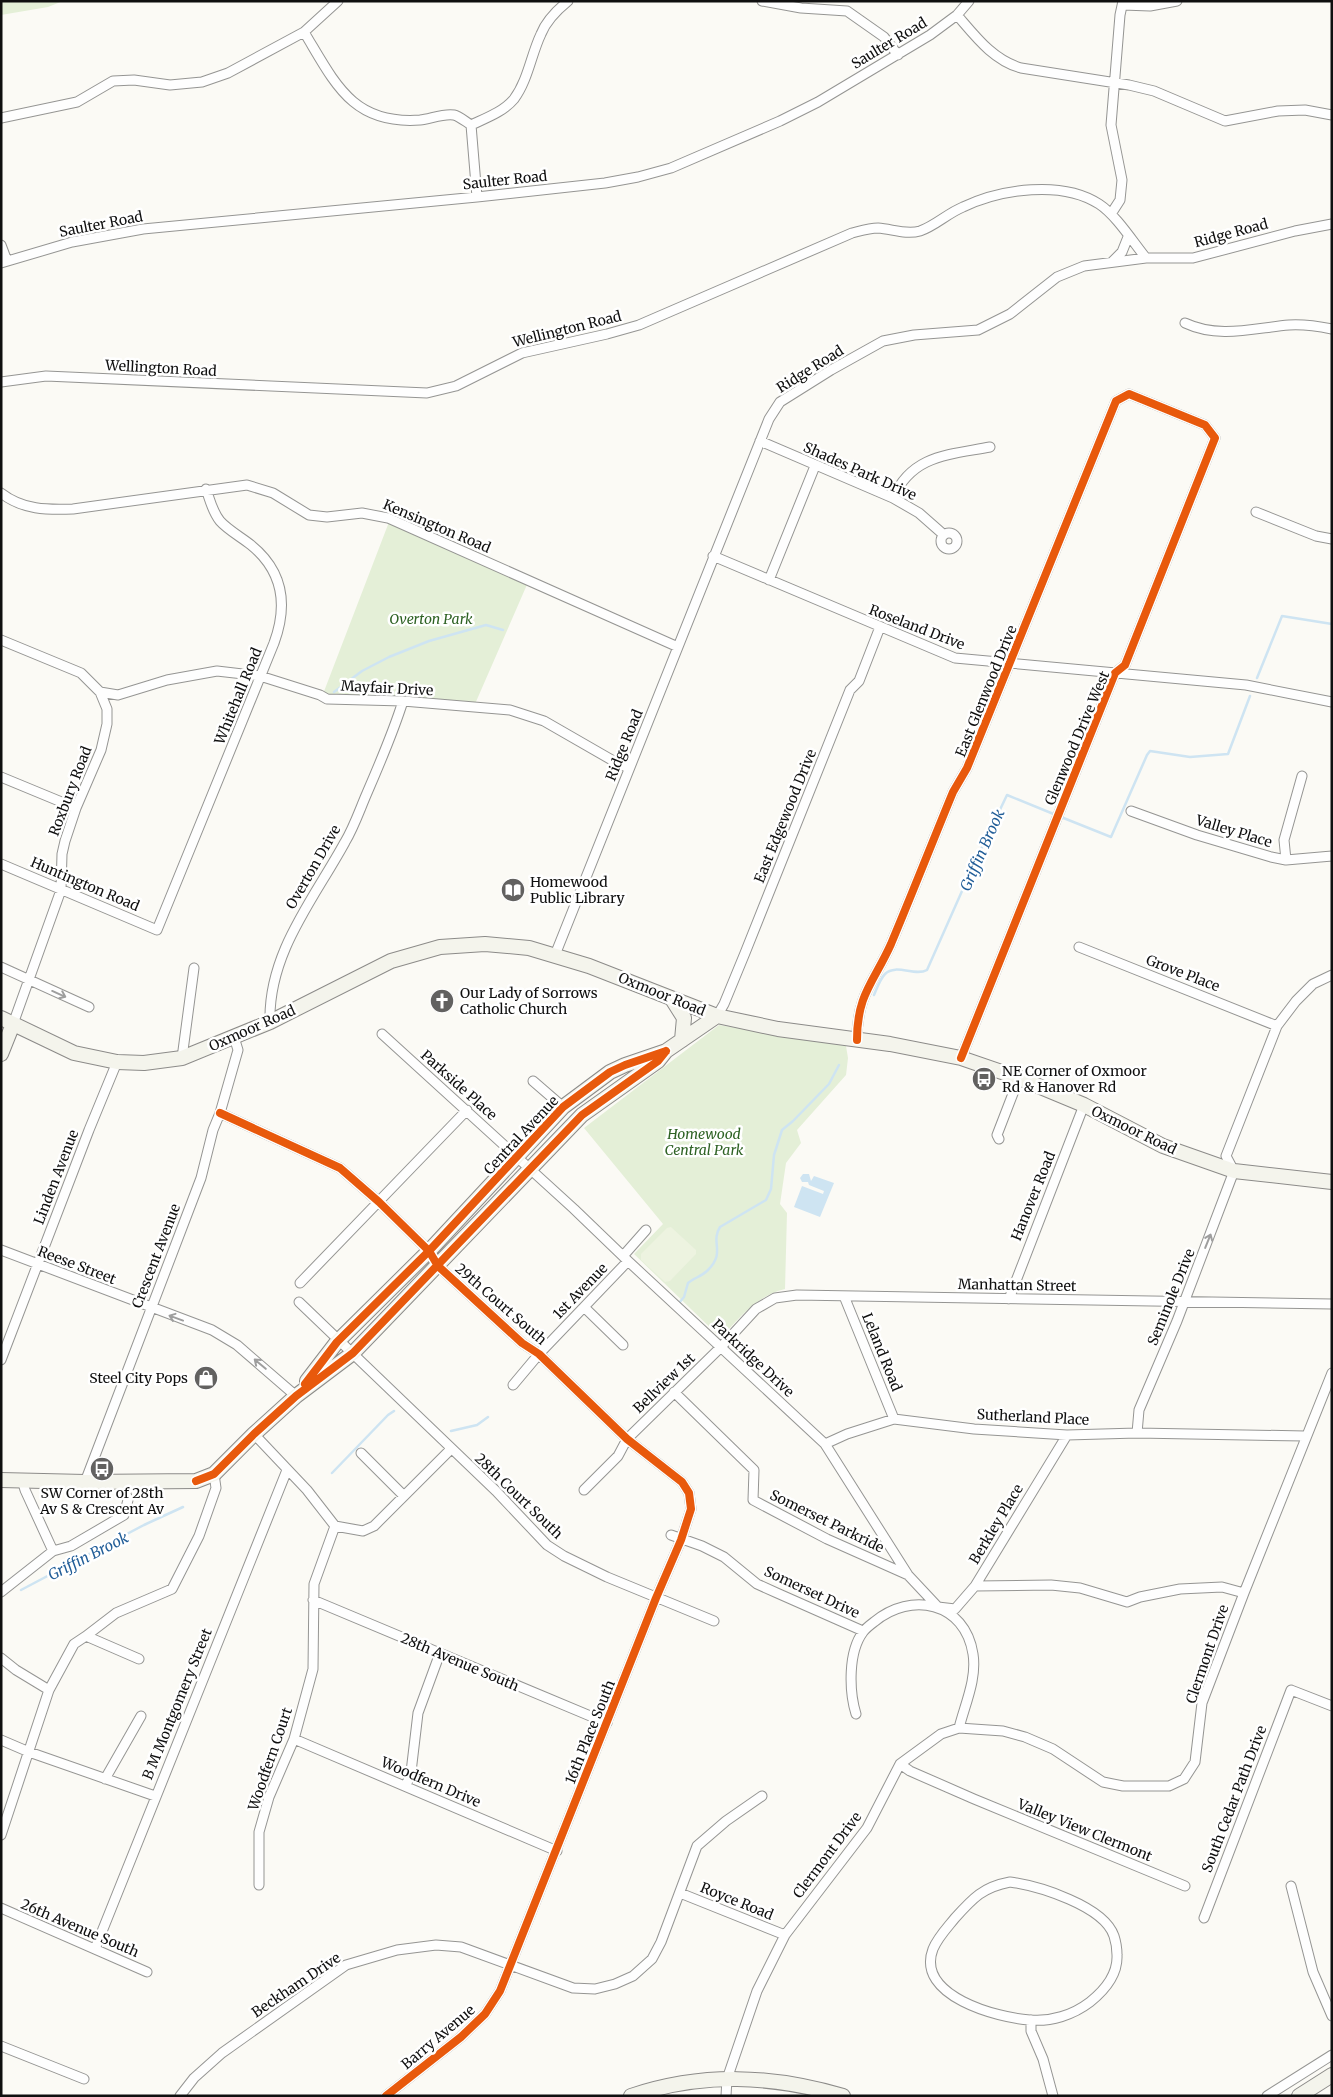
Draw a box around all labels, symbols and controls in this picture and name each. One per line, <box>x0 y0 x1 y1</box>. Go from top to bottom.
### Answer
street label: Saulter Road <box>848 13 930 73</box>
street label: Saulter Road <box>462 167 549 193</box>
street label: Saulter Road <box>58 207 145 241</box>
street label: Ridge Road <box>1192 214 1270 251</box>
street label: Wellington Road <box>510 307 624 351</box>
street label: Ridge Road <box>773 341 847 397</box>
street label: Wellington Road <box>104 356 218 380</box>
street label: Shades Park Drive <box>801 438 919 504</box>
street label: Kensington Road <box>380 495 494 557</box>
street label: Roseland Drive <box>867 600 967 654</box>
park label: Overton Park <box>389 610 473 628</box>
street label: East Glenwood Drive <box>951 623 1021 759</box>
street label: Whitehall Road <box>210 644 266 748</box>
street label: Glenwood Drive West <box>1041 668 1114 808</box>
street label: Mayfair Drive <box>340 677 434 699</box>
street label: Ridge Road <box>601 706 647 783</box>
street label: Roxbury Road <box>45 743 96 838</box>
street label: East Edgewood Drive <box>750 746 820 886</box>
water label: Griffin Brook <box>956 805 1009 894</box>
street label: Valley Place <box>1193 811 1274 851</box>
street label: Overton Drive <box>282 822 344 912</box>
street label: Huntington Road <box>28 853 143 915</box>
place label: Homewood Public Library <box>530 873 625 907</box>
library icon: Homewood Public Library <box>500 877 526 903</box>
street label: Grove Place <box>1144 951 1222 995</box>
street label: Oxmoor Road <box>616 968 709 1020</box>
place label: Our Lady of Sorrows Catholic Church <box>460 984 598 1018</box>
church icon: Our Lady of Sorrows Catholic Church <box>429 988 455 1014</box>
one-way arrow <box>51 989 66 999</box>
street label: Oxmoor Road <box>206 1001 299 1055</box>
street label: Parkside Place <box>417 1046 501 1124</box>
place label: NE Corner of Oxmoor Rd & Hanover Rd <box>1002 1062 1147 1096</box>
bus stop icon: NE Corner of Oxmoor Rd & Hanover Rd <box>971 1066 997 1092</box>
street label: Central Avenue <box>480 1092 562 1178</box>
street label: Oxmoor Road <box>1088 1102 1180 1159</box>
park label: Homewood Central Park <box>665 1125 744 1159</box>
street label: Linden Avenue <box>30 1127 82 1227</box>
street label: Hanover Road <box>1007 1148 1059 1243</box>
street label: Crescent Avenue <box>128 1201 184 1311</box>
one-way arrow <box>1204 1234 1213 1249</box>
street label: Reese Street <box>35 1242 119 1288</box>
street label: Seminole Drive <box>1143 1246 1199 1348</box>
street label: 29th Court South <box>452 1259 550 1349</box>
street label: 1st Avenue <box>549 1259 611 1323</box>
street label: Manhattan Street <box>958 1275 1077 1295</box>
street label: Leland Road <box>858 1310 906 1394</box>
one-way arrow <box>169 1312 185 1322</box>
street label: Parkridge Drive <box>708 1315 798 1401</box>
street label: Bellview 1st <box>629 1349 699 1417</box>
one-way arrow <box>254 1359 267 1370</box>
shop icon: Steel City Pops <box>193 1365 219 1391</box>
place label: Steel City Pops <box>89 1369 188 1387</box>
street label: Sutherland Place <box>976 1405 1090 1429</box>
street label: 28th Court South <box>471 1450 567 1542</box>
bus stop icon: SW Corner of 28th Av S & Crescent Av <box>89 1456 115 1482</box>
street label: Berkley Place <box>965 1481 1027 1567</box>
place label: SW Corner of 28th Av S & Crescent Av <box>39 1484 165 1518</box>
street label: Somerset Parkride <box>767 1486 887 1556</box>
water label: Griffin Brook <box>45 1527 132 1584</box>
street label: Somerset Drive <box>761 1562 863 1622</box>
street label: Clermont Drive <box>1182 1602 1232 1706</box>
street label: B M Montgomery Street <box>138 1625 216 1782</box>
street label: 28th Avenue South <box>398 1629 522 1695</box>
street label: 16th Place South <box>561 1678 619 1786</box>
street label: Woodfern Court <box>244 1705 296 1814</box>
street label: South Cedar Path Drive <box>1198 1723 1270 1875</box>
street label: Woodfern Drive <box>378 1753 484 1811</box>
street label: Valley View Clermont <box>1014 1794 1155 1865</box>
street label: Clermont Drive <box>789 1808 865 1902</box>
street label: Royce Road <box>698 1878 777 1924</box>
street label: 26th Avenue South <box>18 1895 142 1961</box>
street label: Beckham Drive <box>248 1949 344 2021</box>
street label: Barry Avenue <box>397 2001 479 2073</box>

